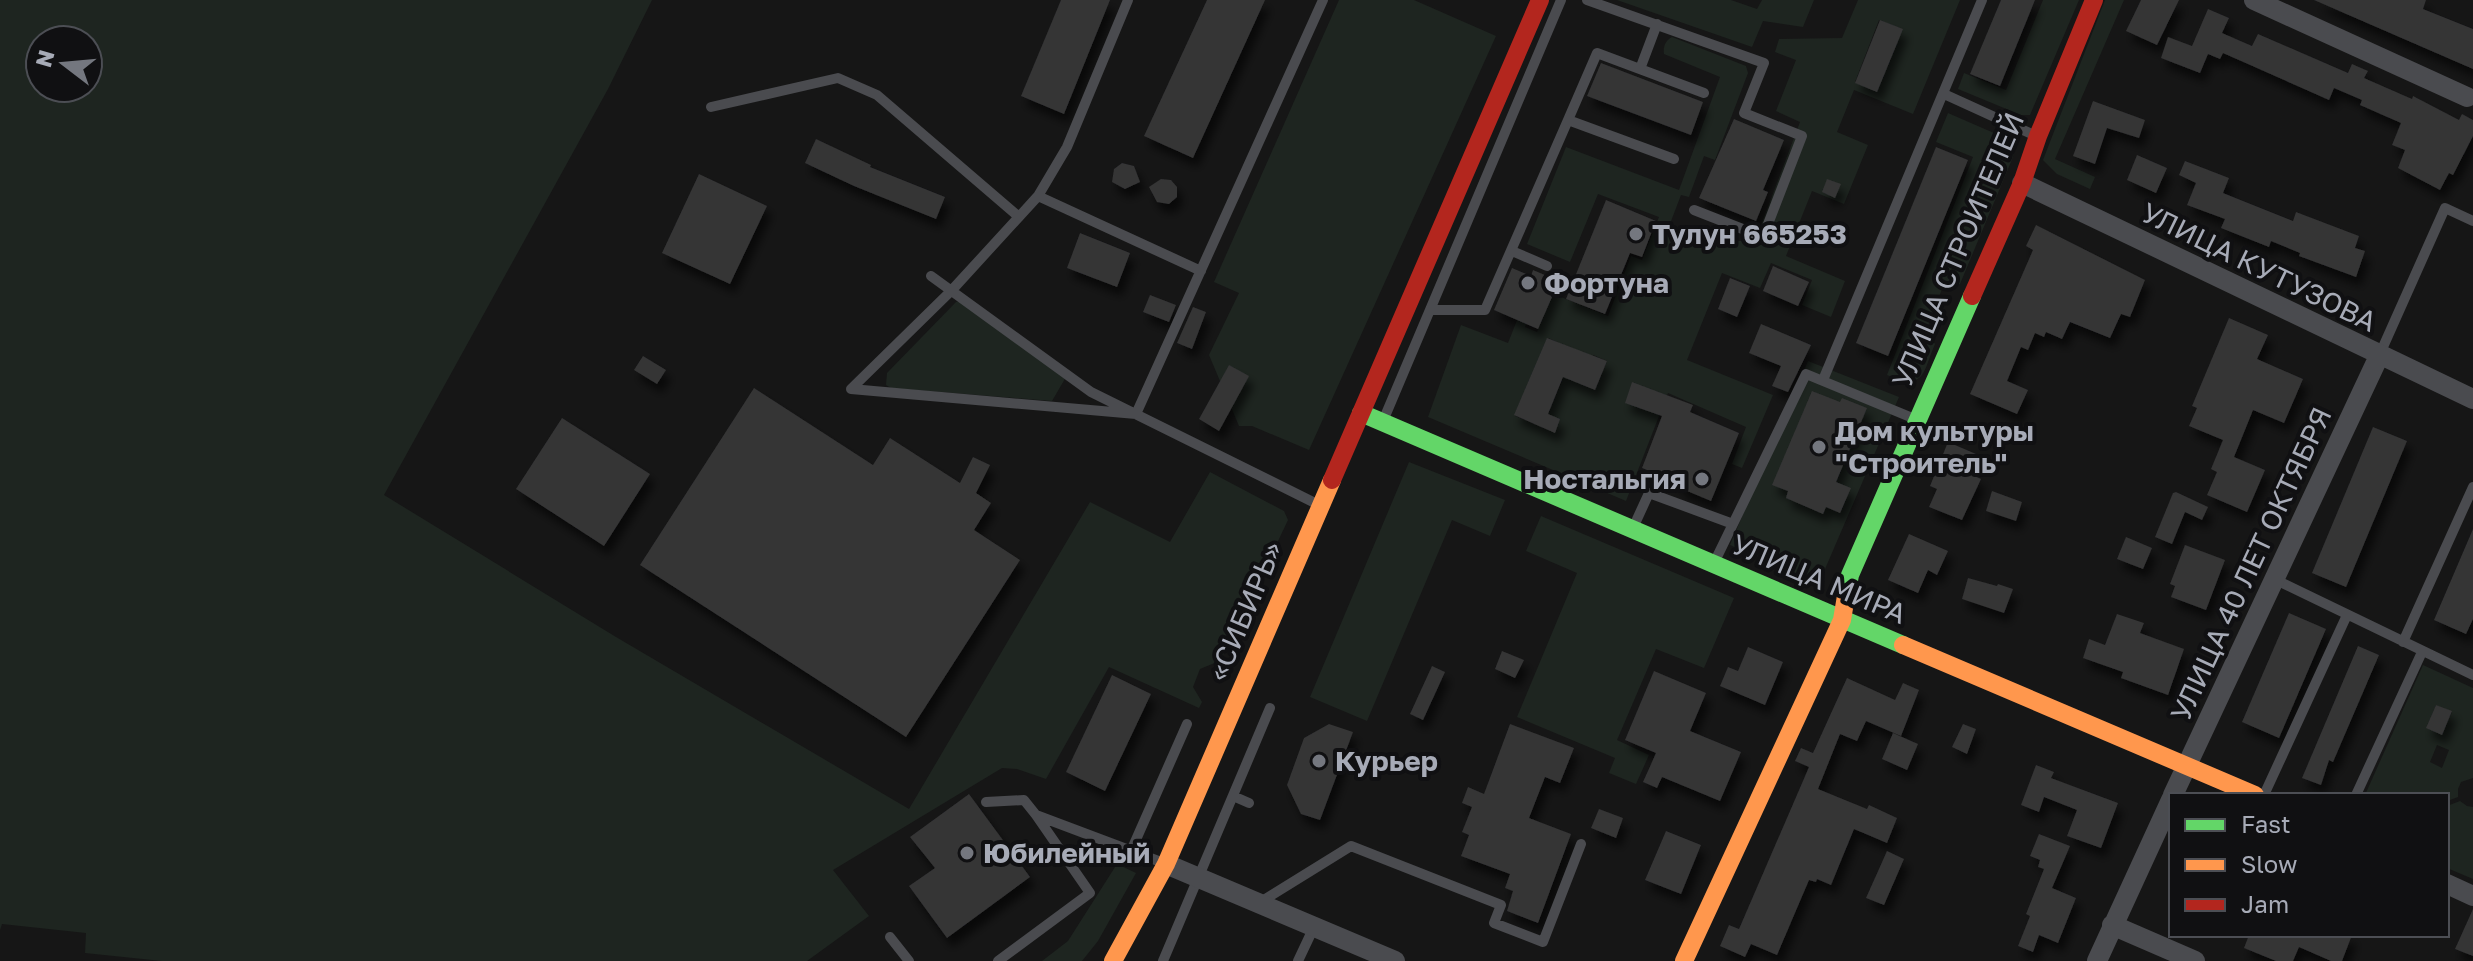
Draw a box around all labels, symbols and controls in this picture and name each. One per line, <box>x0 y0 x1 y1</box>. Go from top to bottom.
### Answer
north arrow <box>24 24 104 104</box>
text: N <box>29 47 60 70</box>
street label: УЛИЦА СТРОИТЕЛЕЙ <box>1885 107 2030 392</box>
street label: УЛИЦА КУТУЗОВА <box>2136 195 2382 338</box>
place label: Тулун 665253 <box>1652 217 1847 250</box>
marker: Тулун 665253 <box>1627 225 1645 243</box>
place label: Фортуна <box>1544 266 1669 299</box>
marker: Фортуна <box>1519 274 1537 292</box>
street label: УЛИЦА 40 ЛЕТ ОКТЯБРЯ <box>2163 402 2338 726</box>
place label: Дом культуры "Строитель" <box>1835 414 2034 479</box>
marker: Дом культуры "Строитель" <box>1810 438 1828 456</box>
place label: Ностальгия <box>1523 462 1686 495</box>
marker: Ностальгия <box>1693 470 1711 488</box>
street label: УЛИЦА МИРА <box>1727 527 1912 630</box>
street label: «СИБИРЬ» <box>1200 536 1289 685</box>
place label: Курьер <box>1335 744 1438 777</box>
marker: Курьер <box>1310 752 1328 770</box>
legend <box>2169 793 2449 937</box>
text: Fast <box>2241 809 2291 838</box>
place label: Юбилейный <box>983 836 1150 869</box>
marker: Юбилейный <box>958 844 976 862</box>
text: Slow <box>2241 849 2297 878</box>
text: Jam <box>2241 889 2289 918</box>

